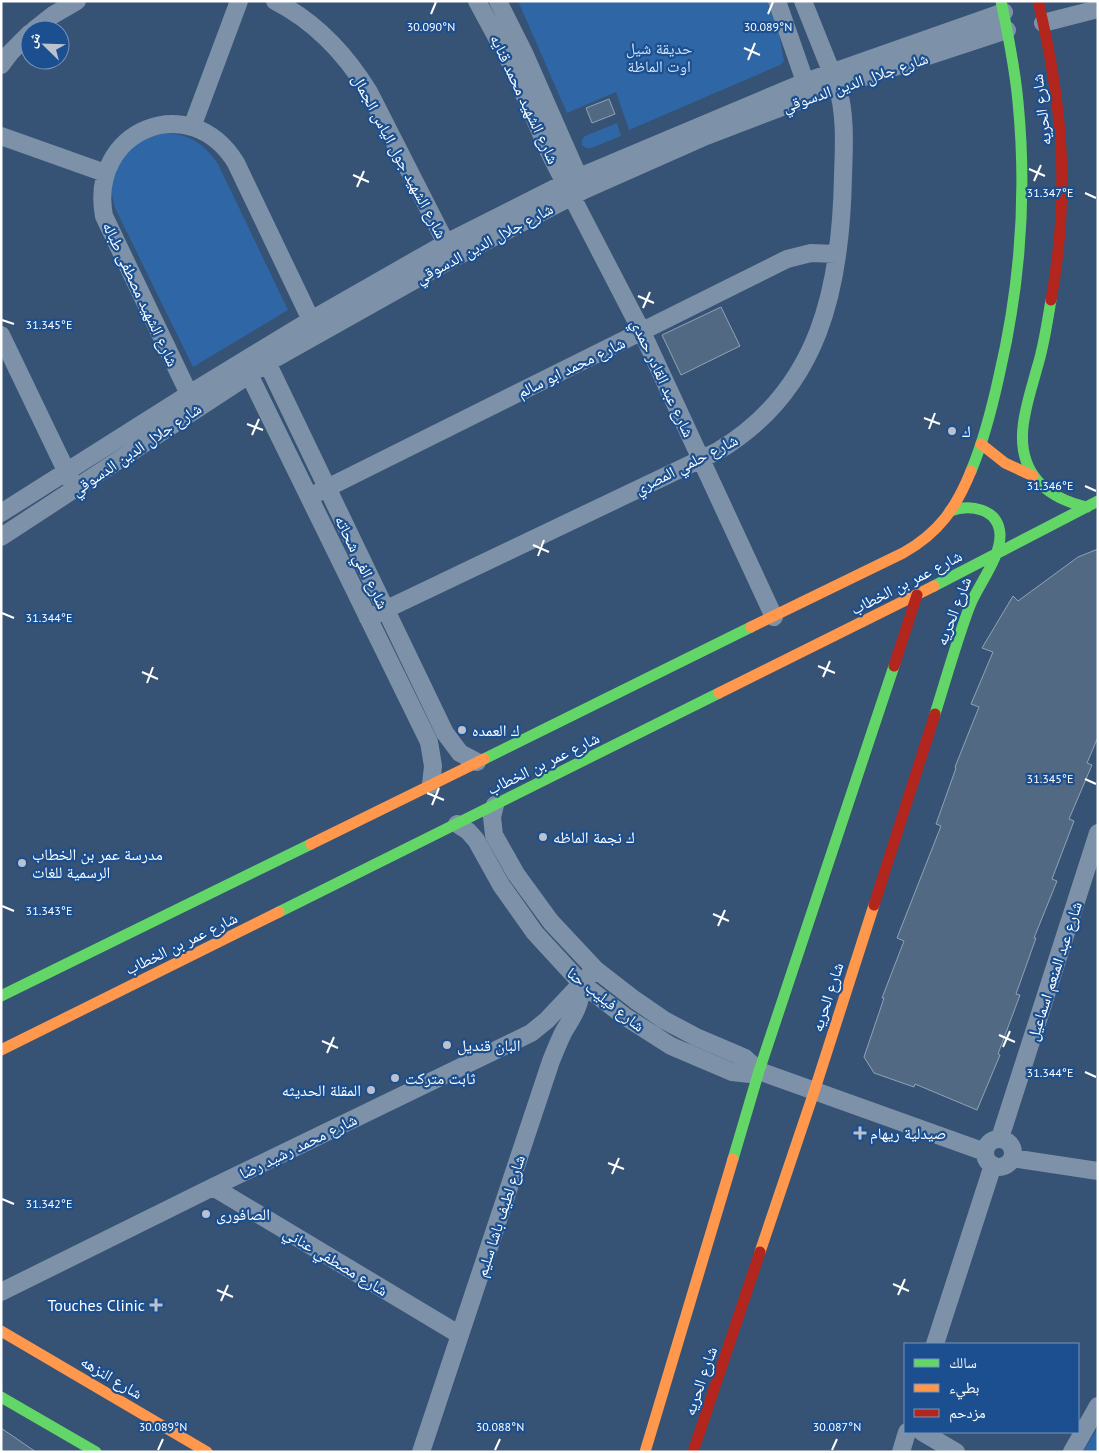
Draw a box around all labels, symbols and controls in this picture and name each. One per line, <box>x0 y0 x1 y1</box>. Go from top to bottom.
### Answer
text: 30.090°N <box>407 19 455 34</box>
text: 30.089°N <box>744 19 792 34</box>
north arrow <box>20 20 70 70</box>
text: ش <box>22 29 44 50</box>
street label: شارع الشهيد محمد قنايه <box>485 31 564 167</box>
park label: حديقة شيل اوت الماظة <box>626 38 692 76</box>
street label: شارع جلال الدين الدسوقي <box>779 48 932 119</box>
street label: شارع الشهيد جول الياس الجمال <box>347 70 452 242</box>
street label: شارع الحريه <box>1027 73 1056 147</box>
text: 31.347°E <box>1027 185 1073 200</box>
street label: شارع جلال الدين الدسوقي <box>412 198 558 290</box>
street label: شارع الشهيد مصطفى طباله <box>98 218 183 370</box>
street label: شارع عبد القادر حمدي <box>624 316 699 442</box>
text: 31.345°E <box>26 317 72 332</box>
street label: شارع محمد ابو سالم <box>514 332 629 403</box>
street label: شارع جلال الدين الدسوقي <box>67 398 207 503</box>
place label: ك <box>962 421 971 441</box>
marker: ك <box>946 425 958 437</box>
street label: شارع حلمي المصري <box>631 429 742 501</box>
text: 31.346°E <box>1027 478 1073 493</box>
street label: شارع الفي شحاته <box>328 512 393 613</box>
street label: شارع عمر بن الخطاب <box>847 545 966 620</box>
street label: شارع الحريه <box>931 574 976 648</box>
text: 31.344°E <box>26 610 72 625</box>
place label: ك العمده <box>472 720 520 740</box>
marker: ك العمده <box>456 724 468 736</box>
street label: شارع عمر بن الخطاب <box>484 727 603 800</box>
text: 31.345°E <box>1027 771 1073 786</box>
place label: ك نجمة الماظه <box>553 827 635 847</box>
marker: ك نجمة الماظه <box>537 831 549 843</box>
place label: مدرسة عمر بن الخطاب الرسمية للغات <box>32 844 163 882</box>
marker: مدرسة عمر بن الخطاب الرسمية للغات <box>16 857 28 869</box>
street label: شارع عبد المنعم اسماعيل <box>1022 899 1087 1044</box>
text: 31.343°E <box>26 903 72 918</box>
street label: شارع عمر بن الخطاب <box>122 907 241 980</box>
street label: شارع الحريه <box>806 960 849 1035</box>
street label: شارع فيليب حنا <box>563 962 649 1036</box>
place label: البان قنديل <box>457 1035 521 1056</box>
marker: البان قنديل <box>441 1039 453 1051</box>
text: 31.344°E <box>1027 1065 1073 1080</box>
place label: ثابت متركت <box>405 1068 476 1088</box>
marker: ثابت متركت <box>389 1072 401 1084</box>
place label: المقلة الحديثه <box>282 1080 361 1100</box>
marker: المقلة الحديثه <box>365 1084 377 1096</box>
street label: شارع محمد رشيد رضا <box>236 1109 360 1184</box>
place label: صيدلية ريهام <box>870 1123 946 1144</box>
marker: صيدلية ريهام <box>854 1127 866 1139</box>
street label: شارع لطيف باشا سليم <box>471 1152 530 1280</box>
text: 31.342°E <box>26 1196 72 1211</box>
place label: الصافورى <box>216 1204 270 1225</box>
marker: الصافورى <box>200 1208 212 1220</box>
street label: شارع مصطفي عناني <box>279 1222 392 1303</box>
place label: Touches Clinic <box>48 1295 145 1315</box>
marker: Touches Clinic <box>149 1298 163 1312</box>
legend <box>904 1343 1079 1433</box>
street label: شارع الحريه <box>679 1344 722 1418</box>
street label: شارع النزهه <box>77 1351 146 1404</box>
text: سالك <box>949 1353 977 1372</box>
text: بطيء <box>949 1378 979 1400</box>
text: مزدحم <box>949 1403 986 1423</box>
text: 30.089°N <box>139 1419 187 1434</box>
text: 30.088°N <box>476 1419 524 1434</box>
text: 30.087°N <box>813 1419 861 1434</box>

